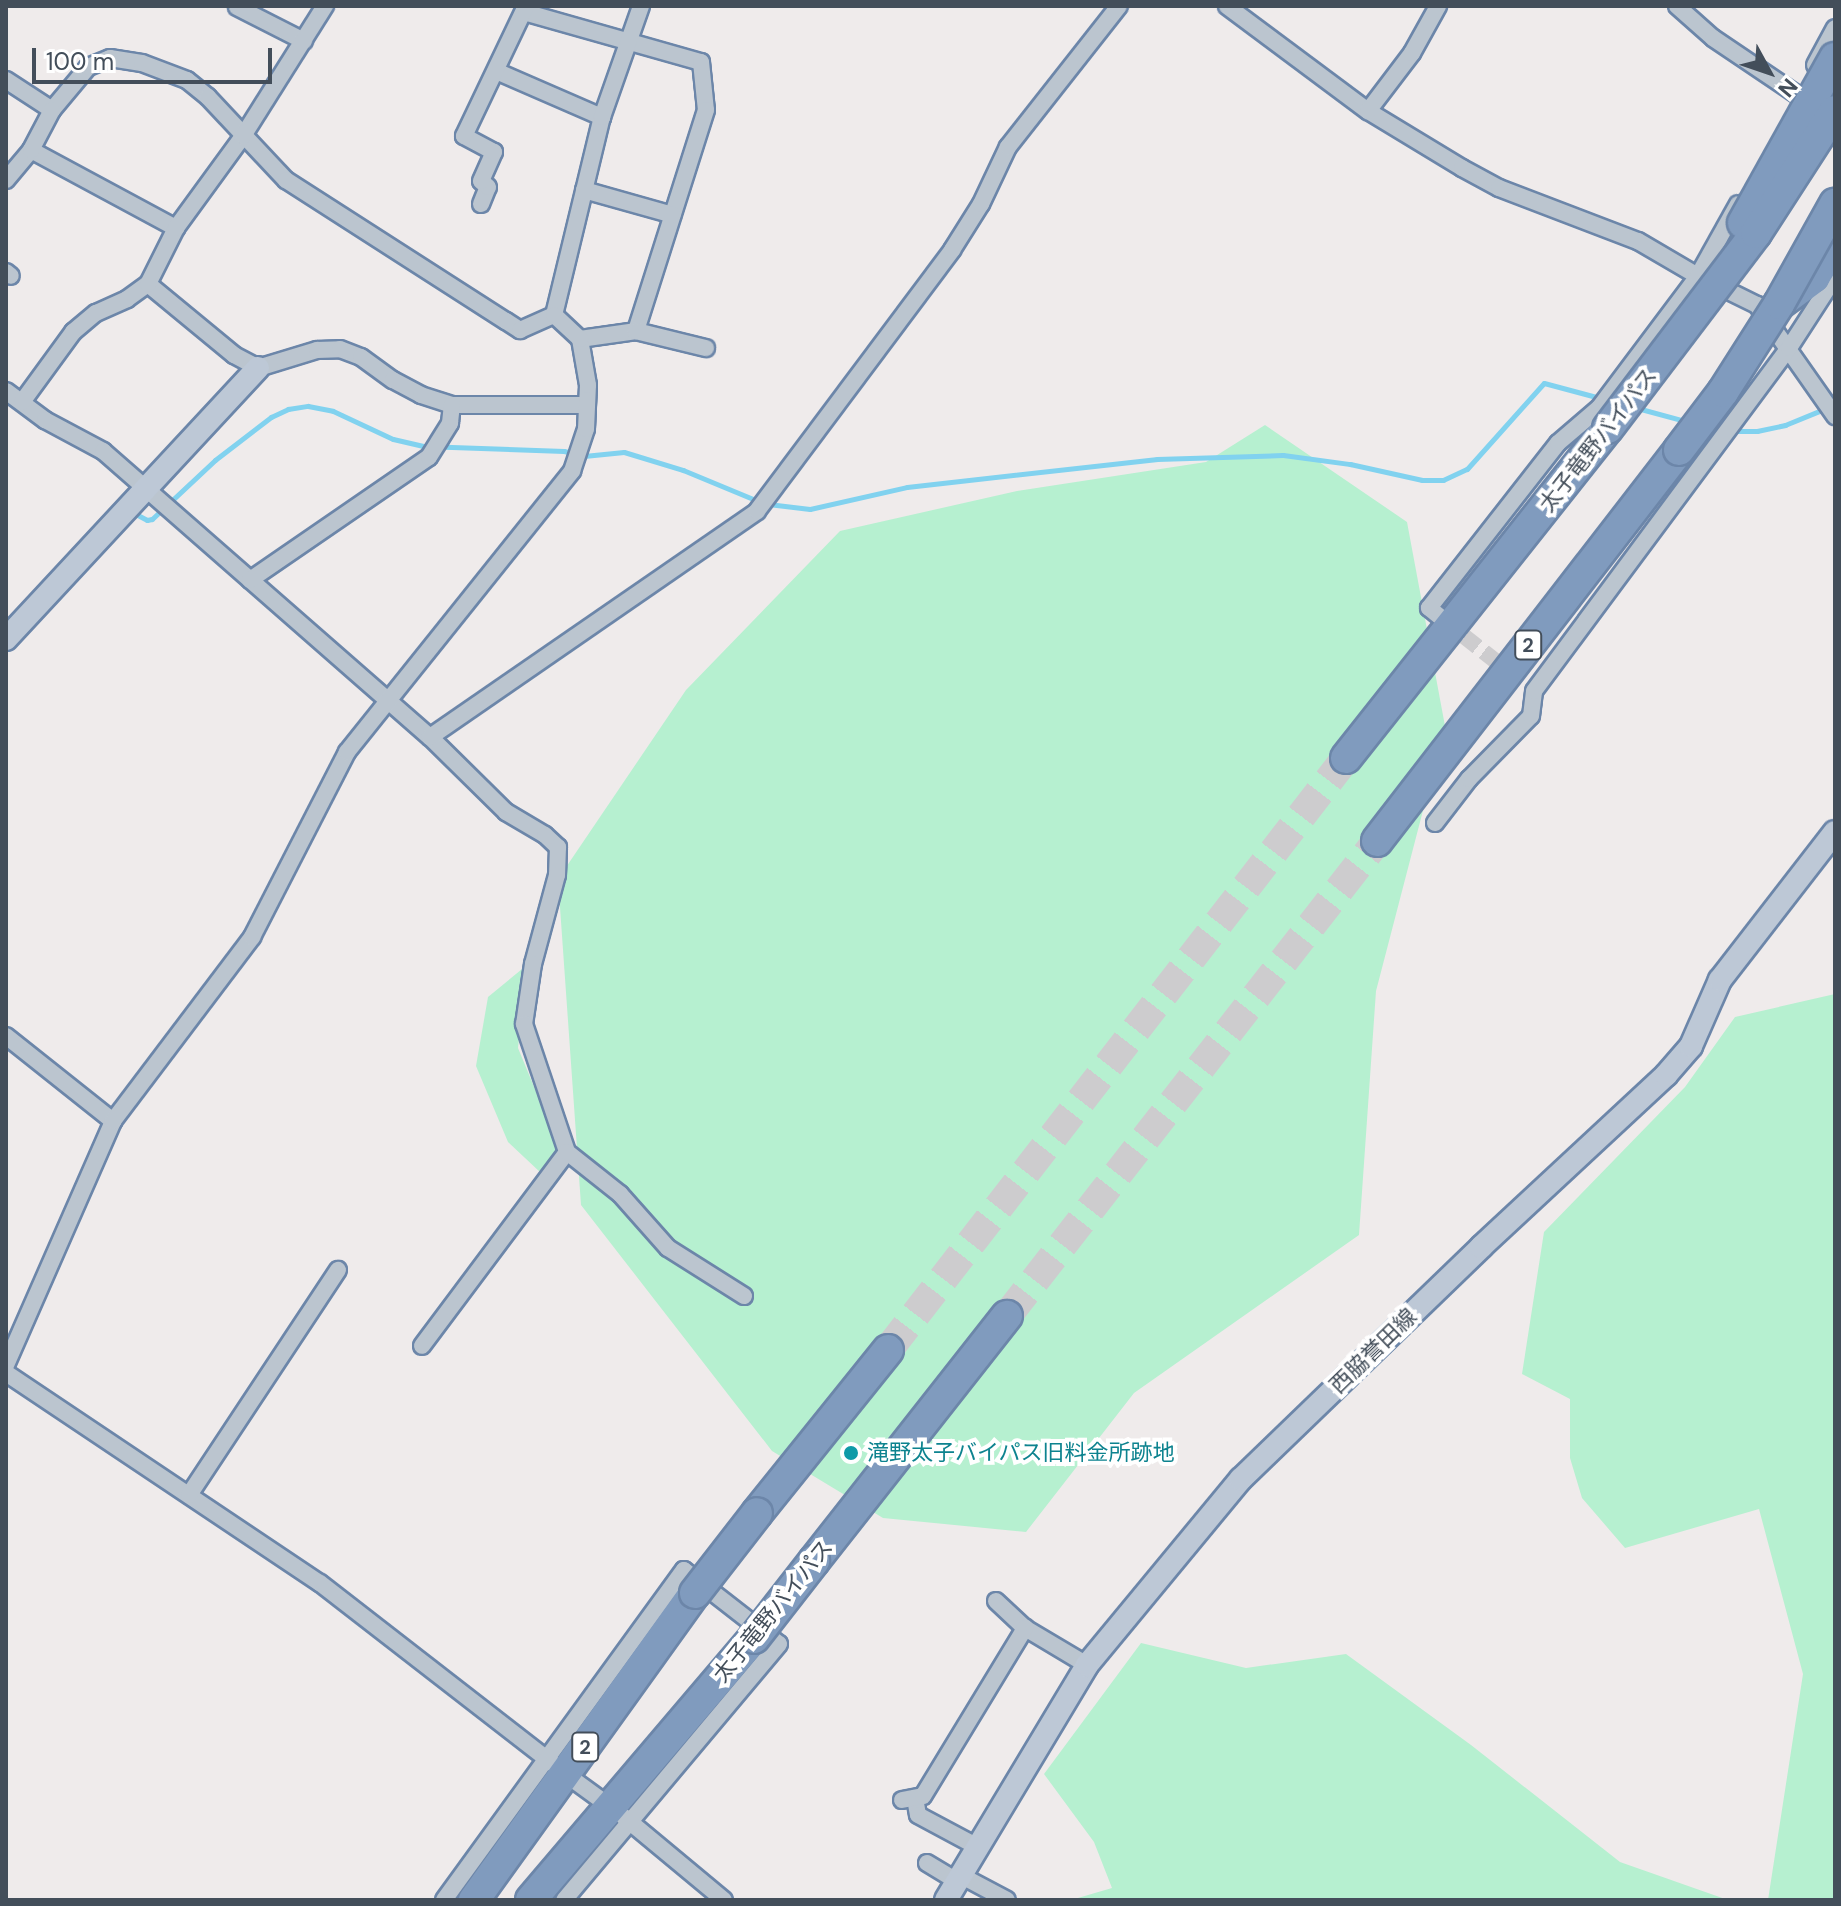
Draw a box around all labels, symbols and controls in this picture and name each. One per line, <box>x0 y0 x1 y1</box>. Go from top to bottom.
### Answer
scale bar <box>36 32 276 82</box>
north arrow <box>1729 32 1809 112</box>
text: 100 m <box>46 46 114 77</box>
text: N <box>1772 72 1804 103</box>
street label: 太子竜野バイパス <box>1533 363 1663 517</box>
road number: 2 <box>1514 629 1542 661</box>
street label: 西脇誉田線 <box>1324 1303 1422 1399</box>
place label: 滝野太子バイパス旧料金所跡地 <box>867 1440 1175 1466</box>
marker: 滝野太子バイパス旧料金所跡地 <box>842 1444 860 1462</box>
street label: 太子竜野バイパス <box>707 1534 839 1688</box>
road number: 2 <box>571 1731 599 1763</box>

